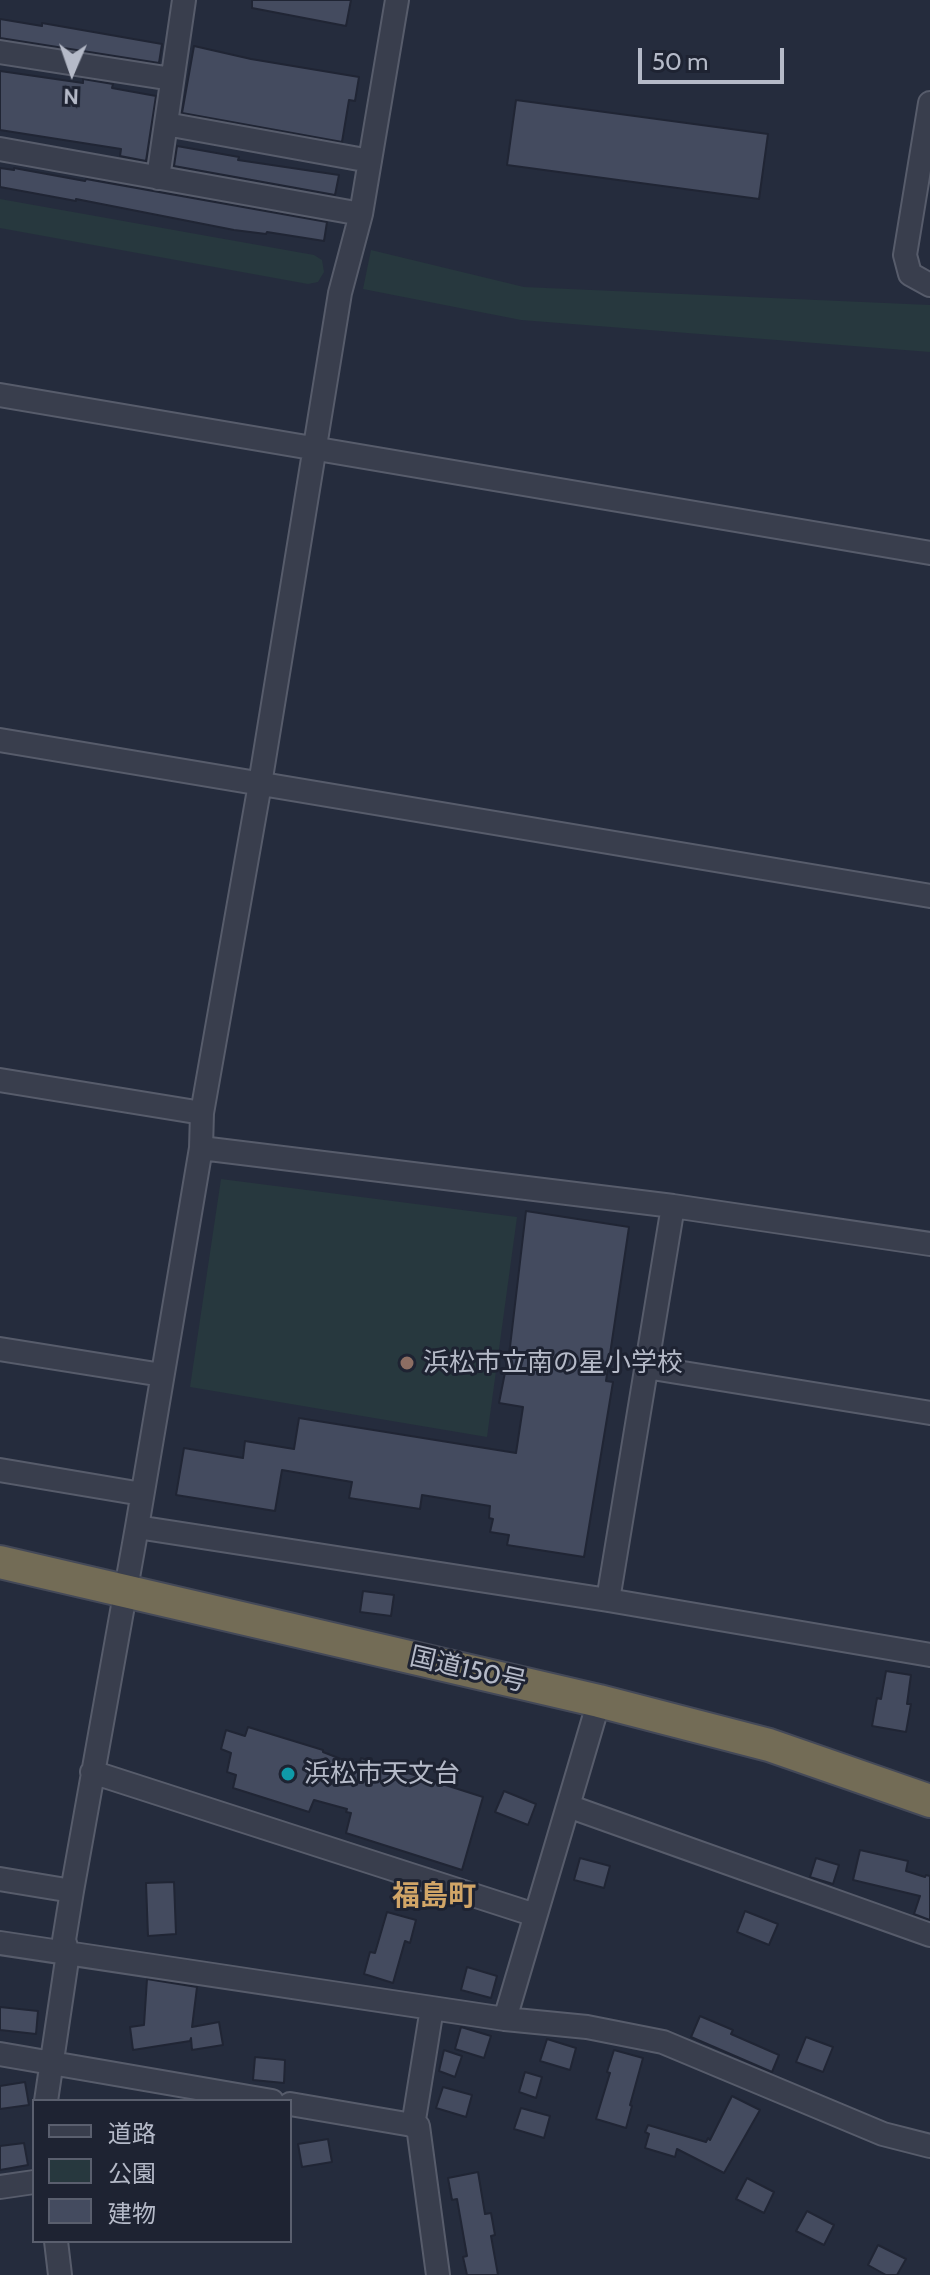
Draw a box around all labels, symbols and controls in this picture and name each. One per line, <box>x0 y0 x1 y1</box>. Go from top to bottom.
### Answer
north arrow <box>32 32 112 112</box>
scale bar <box>642 32 788 82</box>
text: 50 m <box>652 47 708 76</box>
text: N <box>63 83 79 110</box>
place label: 浜松市立南の星小学校 <box>423 1347 683 1379</box>
marker: 浜松市立南の星小学校 <box>398 1354 416 1372</box>
street label: 国道150号 <box>407 1641 529 1699</box>
place label: 浜松市天文台 <box>304 1758 460 1790</box>
marker: 浜松市天文台 <box>279 1765 297 1783</box>
district label: 福島町 <box>392 1880 476 1914</box>
legend <box>32 2099 292 2243</box>
text: 道路 <box>108 2119 156 2148</box>
text: 公園 <box>108 2159 156 2188</box>
text: 建物 <box>108 2199 156 2228</box>

